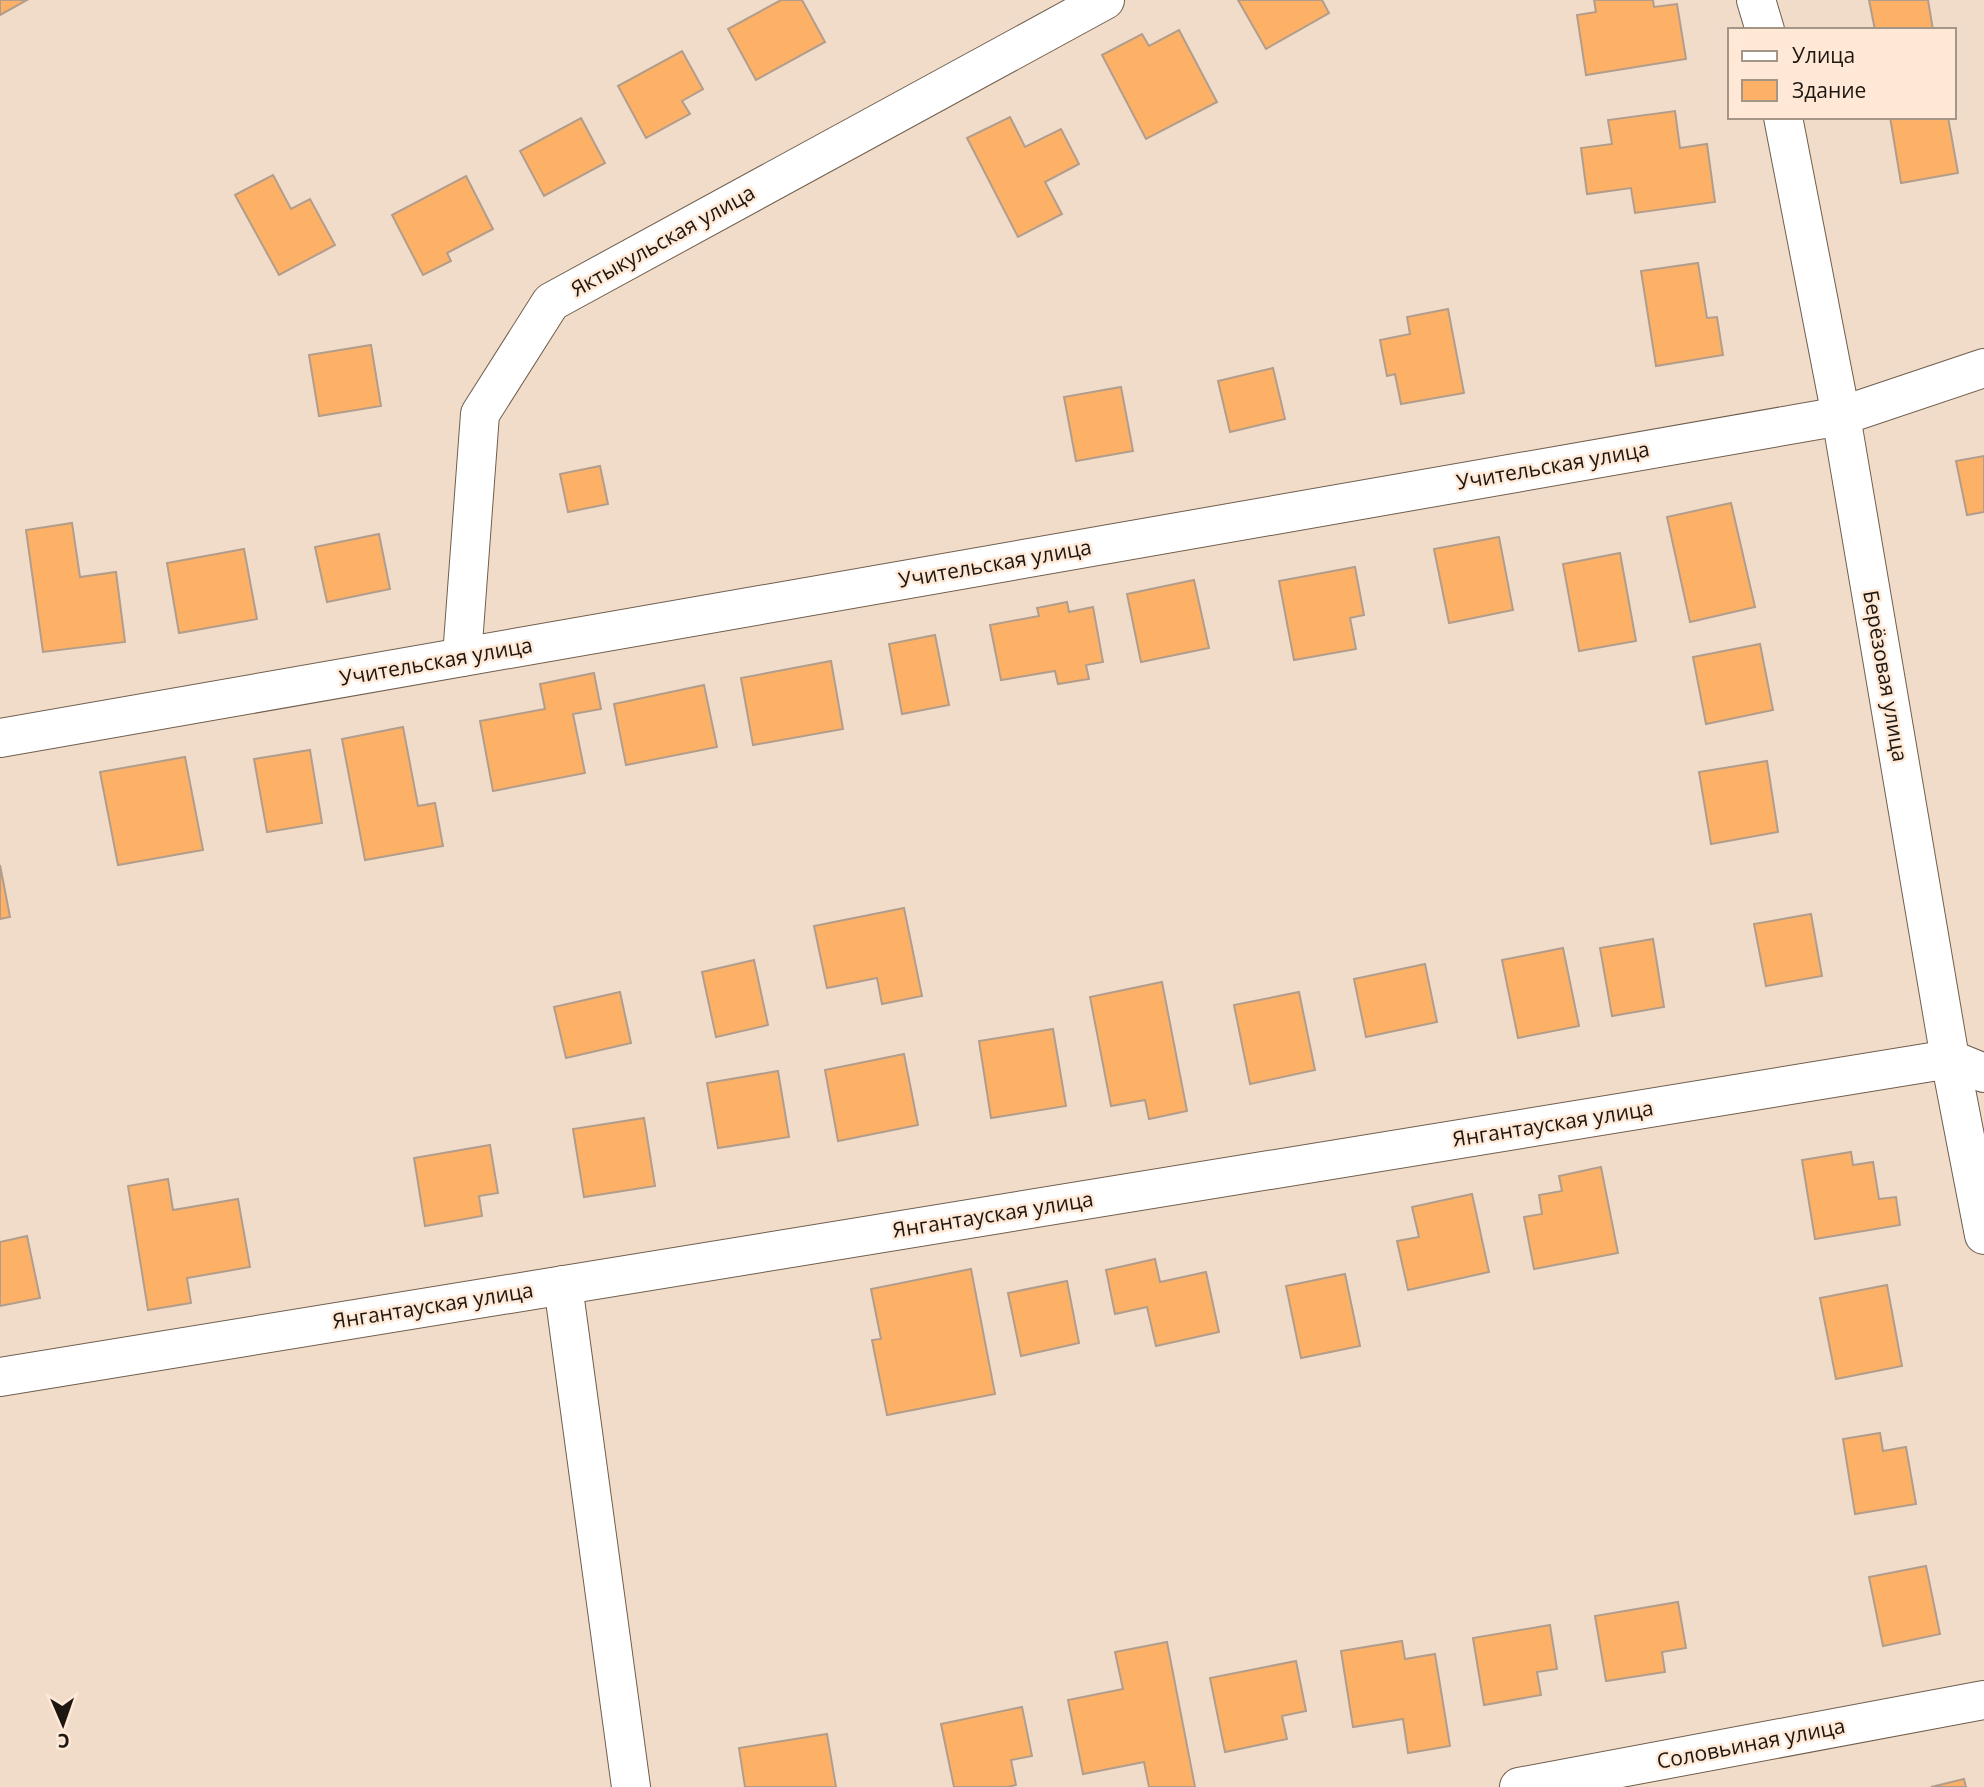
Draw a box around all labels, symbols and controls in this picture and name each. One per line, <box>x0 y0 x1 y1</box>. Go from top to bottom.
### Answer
legend <box>1728 28 1956 119</box>
text: Улица <box>1792 41 1855 69</box>
text: Здание <box>1792 76 1866 104</box>
street label: Яктыкульская улица <box>566 178 760 302</box>
street label: Учительская улица <box>1454 434 1652 496</box>
street label: Учительская улица <box>896 532 1094 594</box>
street label: Берёзовая улица <box>1857 588 1915 764</box>
street label: Учительская улица <box>337 630 535 692</box>
street label: Янгантауская улица <box>1450 1093 1655 1153</box>
street label: Янгантауская улица <box>890 1184 1095 1244</box>
street label: Янгантауская улица <box>330 1275 535 1335</box>
north arrow <box>28 1689 98 1759</box>
street label: Соловьиная улица <box>1654 1711 1847 1775</box>
text: С <box>57 1728 70 1754</box>

